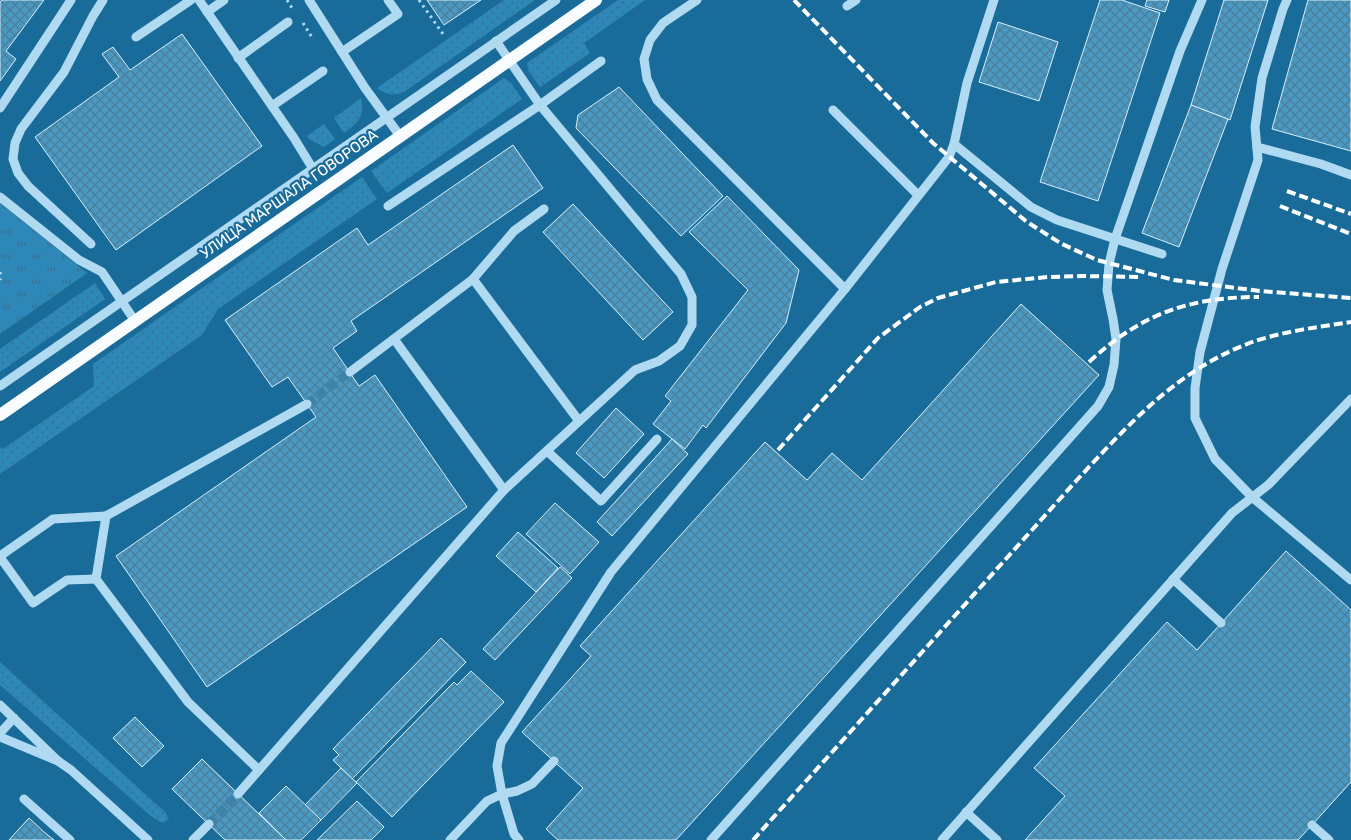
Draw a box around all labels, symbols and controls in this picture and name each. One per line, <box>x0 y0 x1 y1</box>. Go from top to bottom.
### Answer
street label: УЛИЦА МАРШАЛА ГОВОРОВА <box>197 126 381 262</box>

